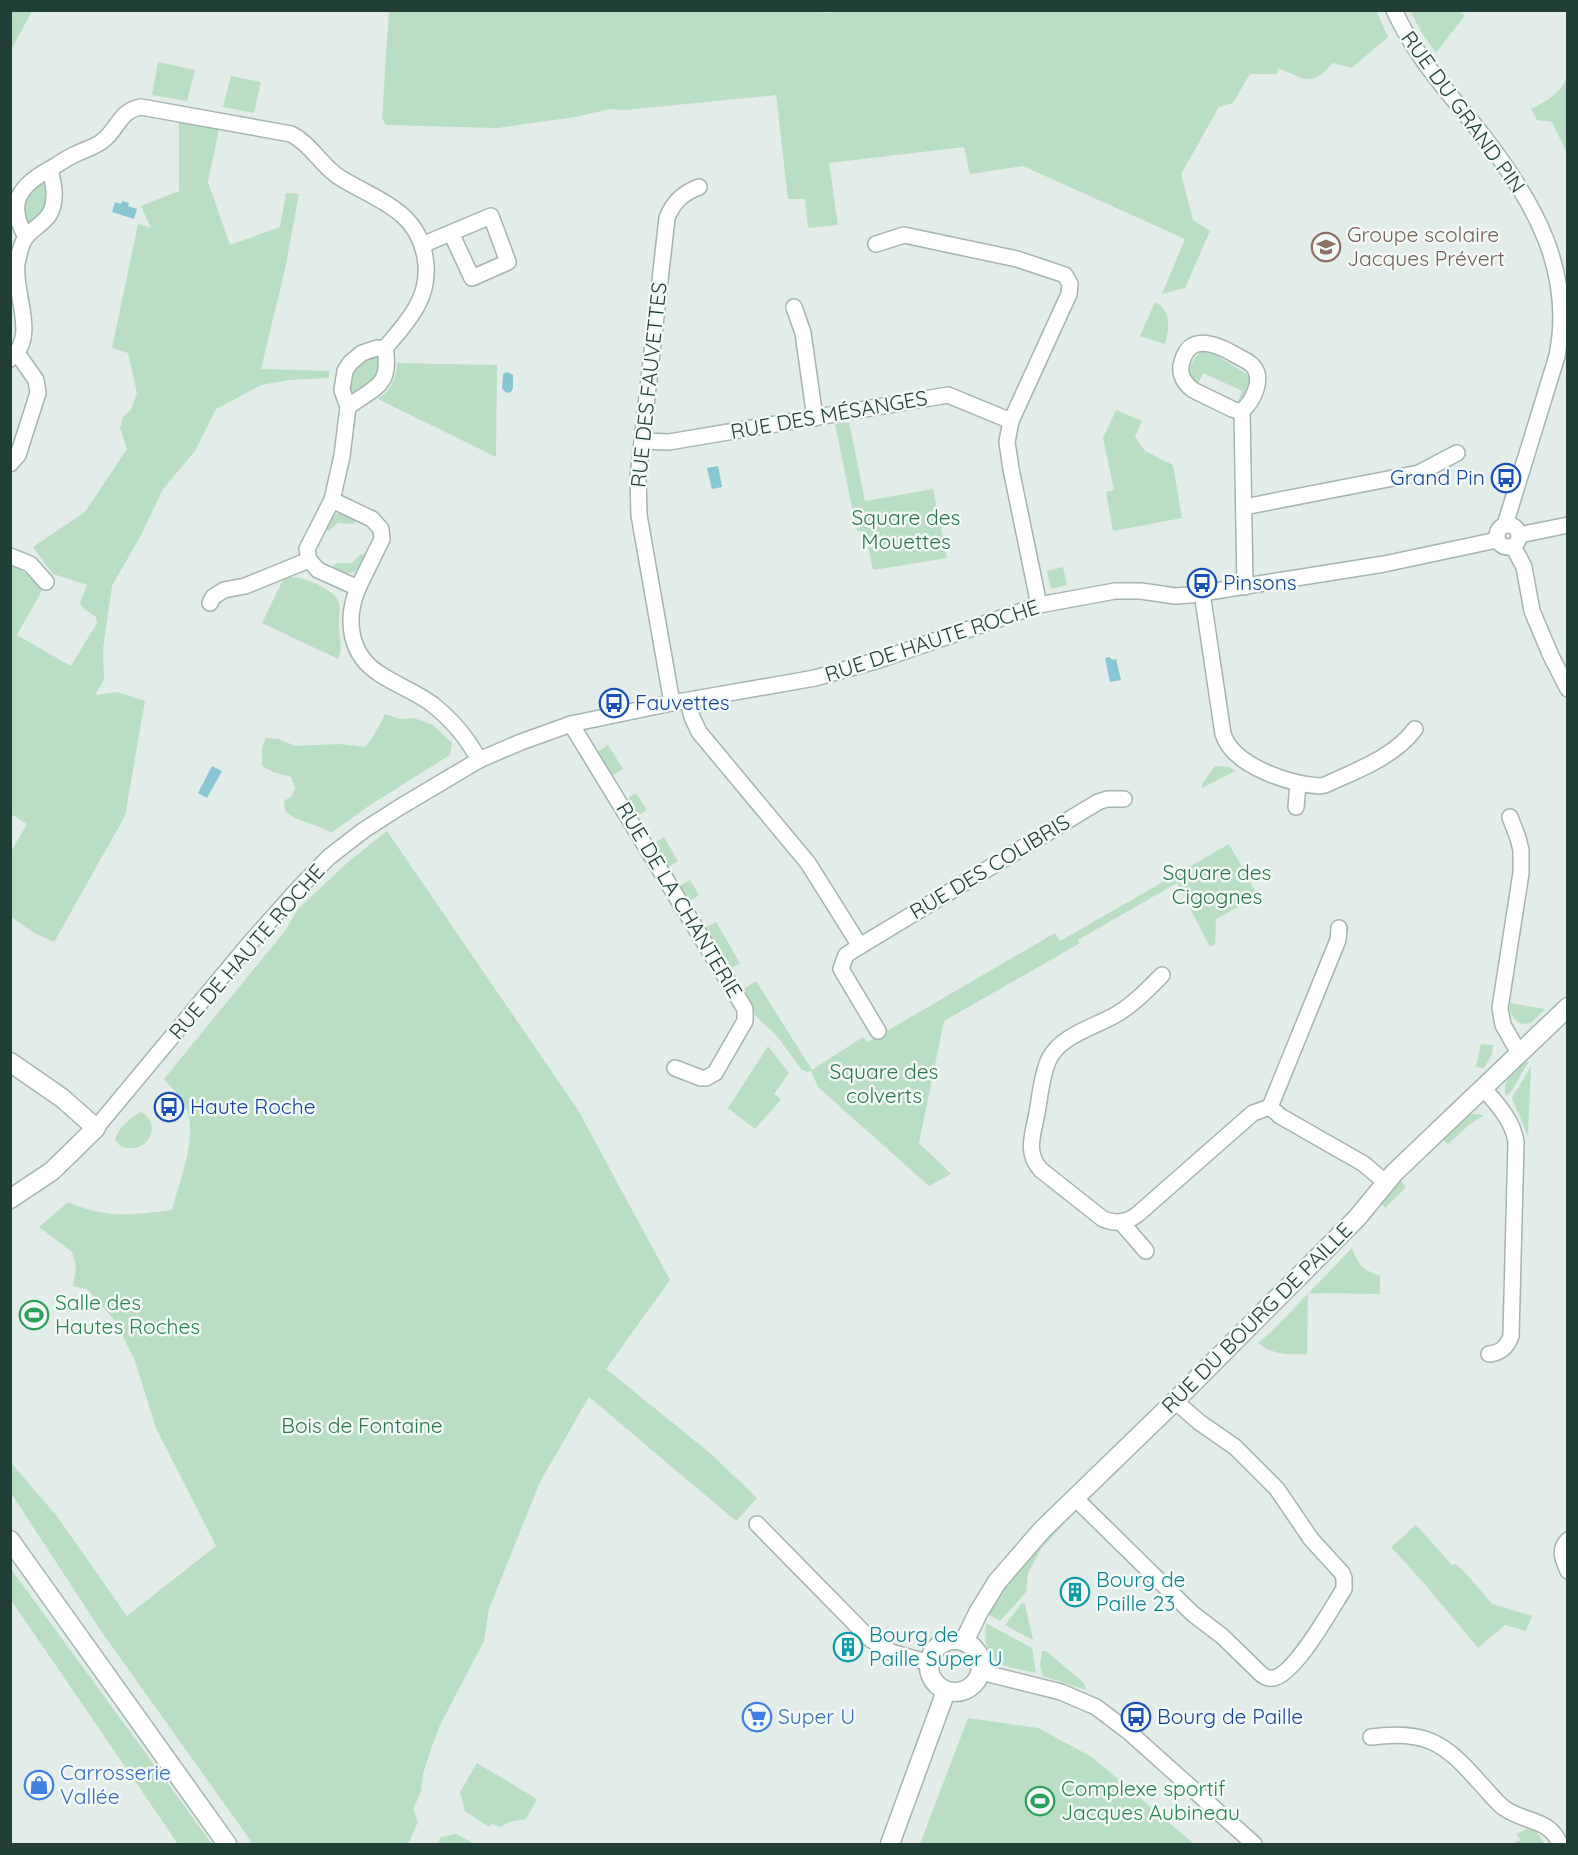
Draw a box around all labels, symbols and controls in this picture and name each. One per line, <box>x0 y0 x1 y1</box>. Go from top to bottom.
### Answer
street label: RUE DU GRAND PIN <box>1396 25 1531 197</box>
place label: Groupe scolaire Jacques Prévert <box>1347 221 1505 271</box>
school or university icon: Groupe scolaire Jacques Prévert <box>1310 231 1342 263</box>
street label: RUE DES FAUVETTES <box>624 281 672 489</box>
street label: RUE DES MÉSANGES <box>728 384 929 444</box>
bus stop icon: Grand Pin <box>1490 462 1522 494</box>
place label: Grand Pin <box>1390 464 1485 490</box>
park label: Square des Mouettes <box>852 504 960 554</box>
bus stop icon: Pinsons <box>1186 567 1218 599</box>
place label: Pinsons <box>1223 569 1297 595</box>
street label: RUE DE HAUTE ROCHE <box>821 593 1042 687</box>
bus stop icon: Fauvettes <box>598 687 630 719</box>
place label: Fauvettes <box>635 689 730 715</box>
street label: RUE DE LA CHANTERIE <box>611 797 749 1002</box>
street label: RUE DES COLIBRIS <box>905 808 1074 924</box>
street label: RUE DE HAUTE ROCHE <box>163 858 329 1044</box>
park label: Square des Cigognes <box>1163 859 1271 909</box>
park label: Square des colverts <box>830 1058 938 1108</box>
bus stop icon: Haute Roche <box>153 1091 185 1123</box>
place label: Haute Roche <box>190 1093 316 1119</box>
street label: RUE DU BOURG DE PAILLE <box>1156 1217 1357 1418</box>
place label: Salle des Hautes Roches <box>55 1289 200 1339</box>
sports icon: Salle des Hautes Roches <box>18 1299 50 1331</box>
park label: Bois de Fontaine <box>281 1412 443 1438</box>
place label: Bourg de Paille 23 <box>1096 1566 1185 1616</box>
building icon: Bourg de Paille 23 <box>1059 1576 1091 1608</box>
place label: Bourg de Paille Super U <box>869 1621 1003 1671</box>
building icon: Bourg de Paille Super U <box>832 1631 864 1663</box>
supermarket icon: Super U <box>741 1701 773 1733</box>
bus stop icon: Bourg de Paille <box>1120 1701 1152 1733</box>
place label: Super U <box>778 1703 855 1729</box>
place label: Bourg de Paille <box>1157 1703 1303 1729</box>
place label: Carrosserie Vallée <box>60 1759 171 1809</box>
shop icon: Carrosserie Vallée <box>23 1769 55 1801</box>
place label: Complexe sportif Jacques Aubineau <box>1061 1775 1240 1825</box>
sports icon: Complexe sportif Jacques Aubineau <box>1024 1785 1056 1817</box>

